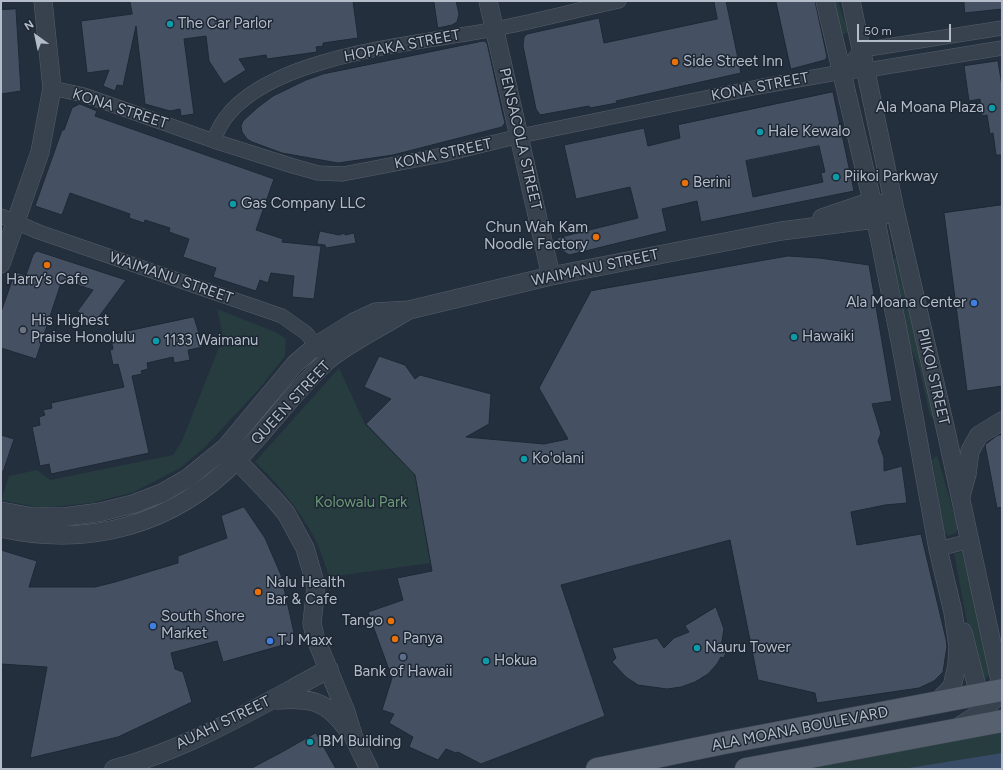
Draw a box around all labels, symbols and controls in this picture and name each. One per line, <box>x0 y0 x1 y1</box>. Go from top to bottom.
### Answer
place label: The Car Parlor <box>178 15 272 33</box>
north arrow <box>16 16 56 56</box>
scale bar <box>859 16 953 42</box>
text: N <box>22 18 36 33</box>
marker: The Car Parlor <box>165 19 175 29</box>
text: 50 m <box>864 24 892 38</box>
street label: HOPAKA STREET <box>343 26 461 66</box>
place label: Side Street Inn <box>683 53 783 71</box>
marker: Side Street Inn <box>670 57 680 67</box>
street label: PENSACOLA STREET <box>495 66 545 212</box>
street label: KONA STREET <box>710 69 810 105</box>
street label: KONA STREET <box>70 85 170 133</box>
place label: Ala Moana Plaza <box>876 99 984 117</box>
marker: Ala Moana Plaza <box>987 103 997 113</box>
place label: Hale Kewalo <box>768 123 850 141</box>
marker: Hale Kewalo <box>755 127 765 137</box>
street label: KONA STREET <box>393 135 493 173</box>
place label: Piikoi Parkway <box>844 168 938 186</box>
marker: Piikoi Parkway <box>831 172 841 182</box>
place label: Berini <box>693 174 731 192</box>
marker: Berini <box>680 178 690 188</box>
place label: Gas Company LLC <box>241 195 366 213</box>
marker: Gas Company LLC <box>228 199 238 209</box>
place label: Chun Wah Kam Noodle Factory <box>484 219 588 254</box>
marker: Chun Wah Kam Noodle Factory <box>591 232 601 242</box>
street label: WAIMANU STREET <box>530 246 660 290</box>
street label: WAIMANU STREET <box>107 248 235 308</box>
marker: Harry’s Cafe <box>42 260 52 270</box>
place label: Harry’s Cafe <box>6 271 88 289</box>
place label: Ala Moana Center <box>846 294 966 312</box>
marker: Ala Moana Center <box>969 298 979 308</box>
place label: His Highest Praise Honolulu <box>31 312 135 347</box>
marker: His Highest Praise Honolulu <box>18 325 28 335</box>
street label: PIIKOI STREET <box>913 327 953 427</box>
place label: Hawaiki <box>802 328 854 346</box>
place label: 1133 Waimanu <box>164 332 258 350</box>
marker: Hawaiki <box>789 332 799 342</box>
marker: 1133 Waimanu <box>151 336 161 346</box>
street label: QUEEN STREET <box>247 357 335 449</box>
place label: Ko'olani <box>532 450 584 468</box>
marker: Ko'olani <box>519 454 529 464</box>
park label: Kolowalu Park <box>315 494 407 512</box>
place label: Nalu Health Bar & Cafe <box>266 574 345 609</box>
marker: Nalu Health Bar & Cafe <box>253 587 263 597</box>
place label: South Shore Market <box>161 608 245 643</box>
place label: Tango <box>342 612 383 630</box>
marker: Tango <box>386 616 396 626</box>
marker: South Shore Market <box>148 621 158 631</box>
place label: Panya <box>403 630 443 648</box>
place label: TJ Maxx <box>278 632 332 650</box>
marker: Panya <box>390 634 400 644</box>
marker: TJ Maxx <box>265 636 275 646</box>
place label: Nauru Tower <box>705 639 790 657</box>
marker: Nauru Tower <box>692 643 702 653</box>
marker: Bank of Hawaii <box>398 652 408 662</box>
place label: Hokua <box>494 652 537 670</box>
marker: Hokua <box>481 656 491 666</box>
place label: Bank of Hawaii <box>353 663 453 681</box>
street label: AUAHI STREET <box>173 692 273 754</box>
street label: ALA MOANA BOULEVARD <box>710 703 890 755</box>
place label: IBM Building <box>318 733 401 751</box>
marker: IBM Building <box>305 737 315 747</box>

